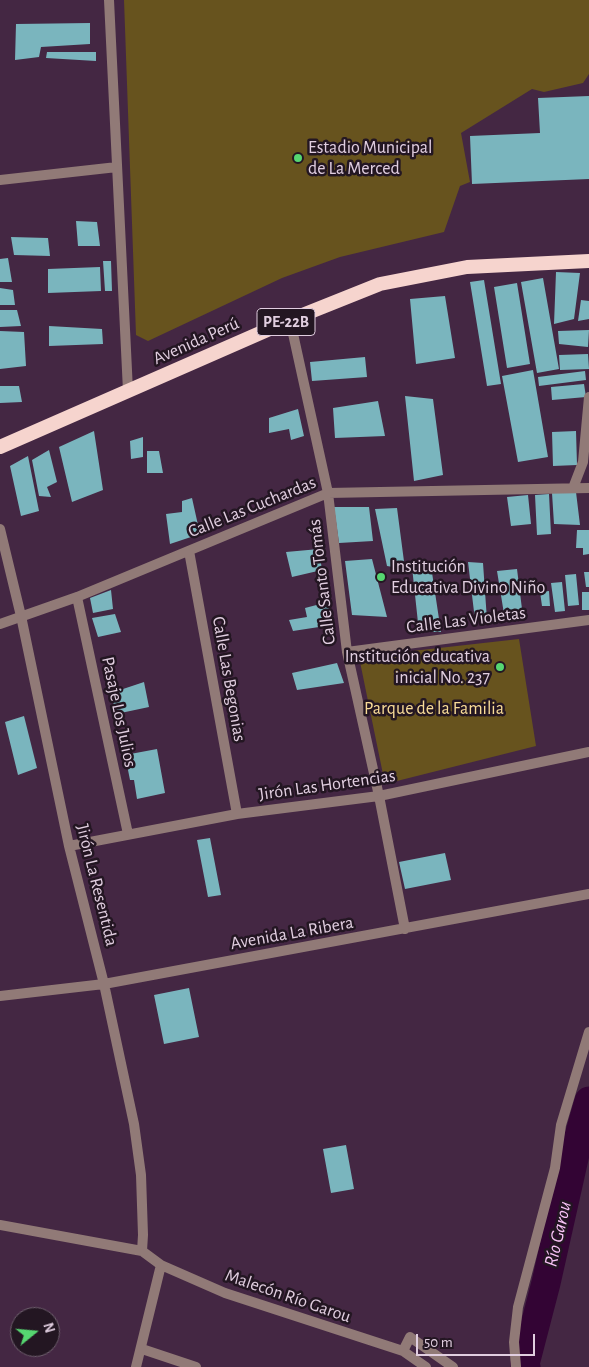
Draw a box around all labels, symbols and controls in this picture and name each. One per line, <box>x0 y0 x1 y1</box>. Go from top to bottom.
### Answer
place label: Estadio Municipal de La Merced <box>308 137 433 180</box>
marker: Estadio Municipal de La Merced <box>292 152 304 164</box>
road number: PE-22B <box>257 308 315 336</box>
street label: Avenida Perú <box>150 312 242 370</box>
street label: Calle Las Cuchardas <box>185 471 319 543</box>
street label: Calle Santo Tomás <box>304 518 340 646</box>
place label: Institución Educativa Divino Niño <box>391 556 545 598</box>
marker: Institución Educativa Divino Niño <box>375 571 387 583</box>
street label: Calle Las Violetas <box>405 602 527 638</box>
street label: Calle Las Begonias <box>207 615 251 743</box>
place label: Institución educativa inicial No. 237 <box>345 646 490 689</box>
street label: Pasaje Los Julios <box>97 655 141 769</box>
marker: Institución educativa inicial No. 237 <box>494 661 506 673</box>
park label: Parque de la Familia <box>364 698 504 720</box>
street label: Jirón Las Hortencias <box>257 765 397 805</box>
street label: Jirón La Resentida <box>71 822 123 948</box>
street label: Avenida La Ribera <box>229 912 355 954</box>
water label: Río Garou <box>539 1199 577 1269</box>
street label: Malecón Río Garou <box>222 1264 354 1328</box>
north arrow <box>10 1307 60 1357</box>
text: N <box>40 1321 57 1335</box>
scale bar <box>419 1324 538 1356</box>
text: 50 m <box>424 1335 453 1350</box>

